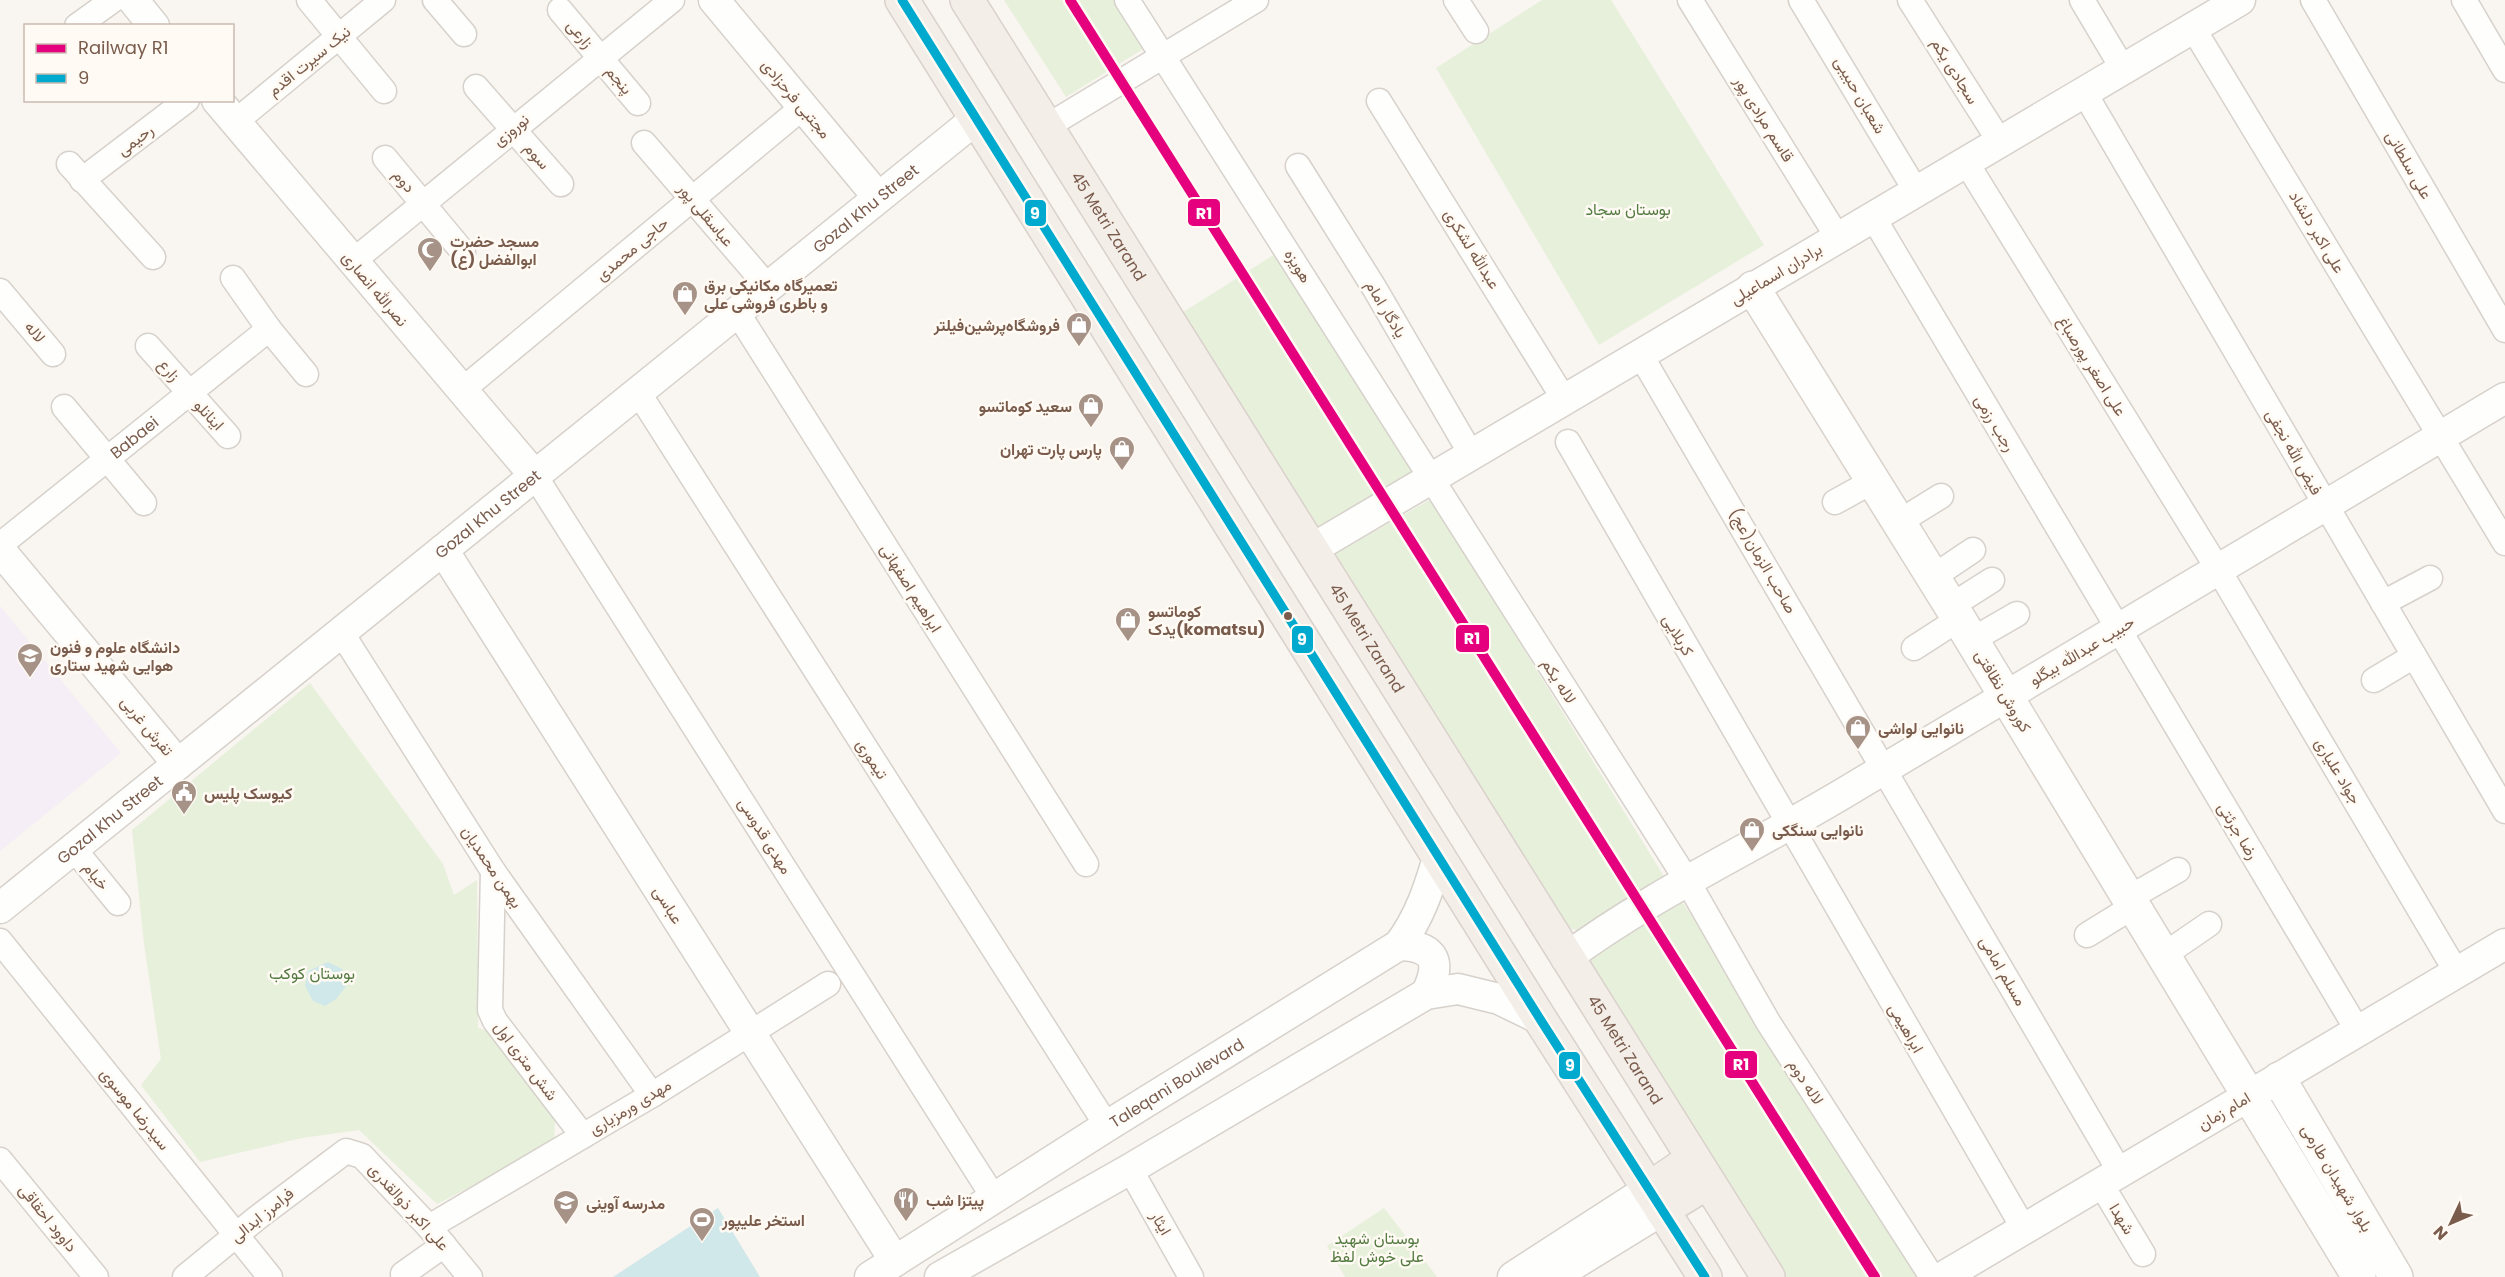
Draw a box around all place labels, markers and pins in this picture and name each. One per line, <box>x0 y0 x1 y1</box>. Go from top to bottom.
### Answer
place label: مسجد حضرت ابوالفضل (ع) <box>450 230 540 271</box>
mosque icon: مسجد حضرت ابوالفضل (ع) <box>415 235 445 273</box>
place label: تعمیرگاه مکانیکی برق و باطری فروشی علی <box>704 274 837 315</box>
shop icon: تعمیرگاه مکانیکی برق و باطری فروشی علی <box>670 279 700 317</box>
shop icon: فروشگاه‌پرشین‌فیلتر <box>1064 310 1094 348</box>
place label: فروشگاه‌پرشین‌فیلتر <box>933 314 1060 337</box>
shop icon: سعید کوماتسو <box>1076 391 1106 429</box>
place label: سعید کوماتسو <box>979 395 1072 418</box>
shop icon: پارس پارت تهران <box>1107 434 1137 472</box>
place label: پارس پارت تهران <box>1000 438 1102 461</box>
place label: کوماتسو یدک(komatsu) <box>1148 600 1265 641</box>
shop icon: کوماتسو یدک(komatsu) <box>1113 605 1143 643</box>
unlabelled marker <box>1282 610 1294 622</box>
place label: دانشگاه علوم و فنون هوایی شهید ستاری <box>50 636 180 677</box>
school or university icon: دانشگاه علوم و فنون هوایی شهید ستاری <box>15 641 45 679</box>
shop icon: نانوایی لواشی <box>1843 713 1873 751</box>
place label: نانوایی لواشی <box>1878 717 1964 740</box>
public building icon: کیوسک پلیس <box>169 778 199 816</box>
place label: کیوسک پلیس <box>204 782 293 805</box>
shop icon: نانوایی سنگکی <box>1737 815 1767 853</box>
place label: نانوایی سنگکی <box>1772 819 1864 842</box>
restaurant icon: پیتزا شب <box>891 1185 921 1223</box>
school or university icon: مدرسه آوینی <box>551 1188 581 1226</box>
place label: پیتزا شب <box>926 1189 985 1212</box>
place label: مدرسه آوینی <box>586 1192 666 1215</box>
sports icon: استخر علیپور <box>687 1205 717 1243</box>
place label: استخر علیپور <box>721 1209 805 1232</box>

